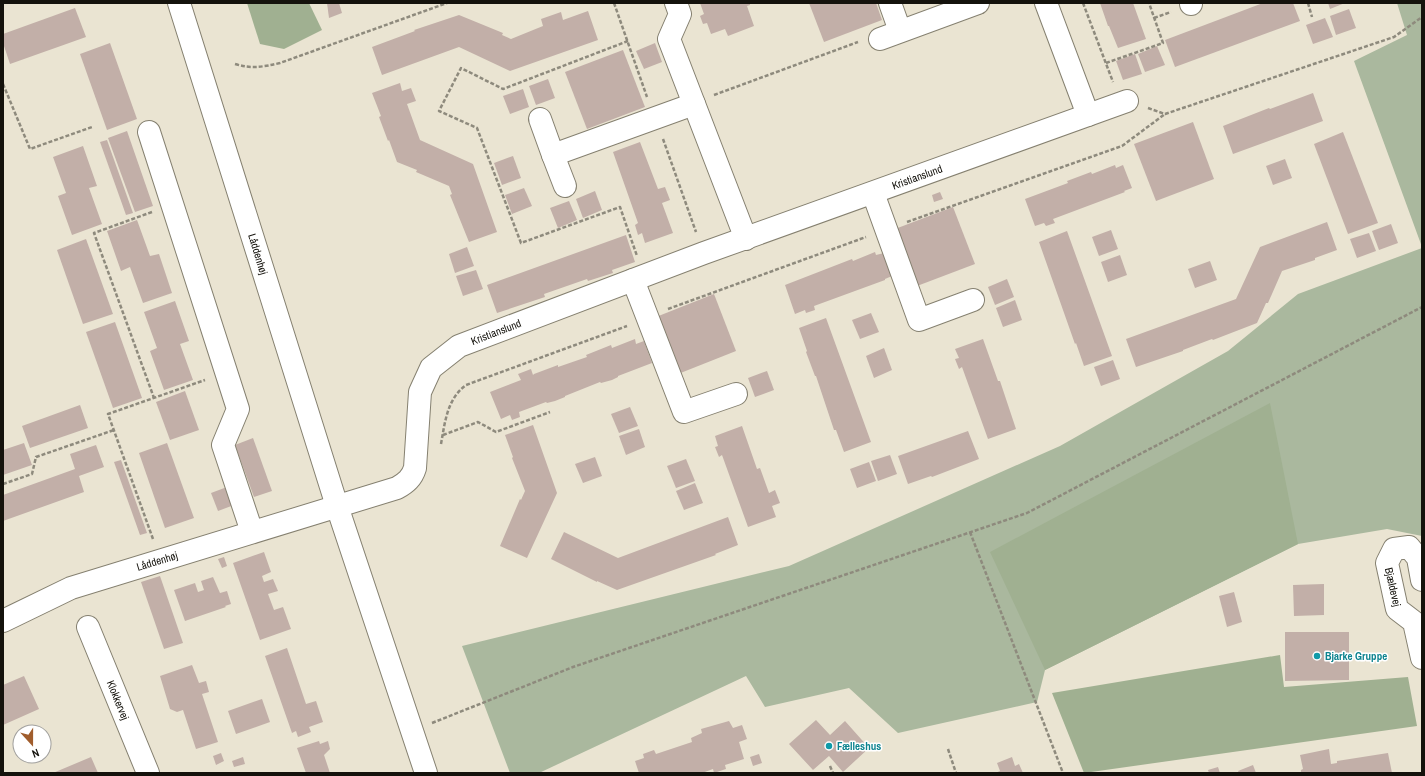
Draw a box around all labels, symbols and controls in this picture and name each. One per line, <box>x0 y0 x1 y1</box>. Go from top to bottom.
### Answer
street label: Kristianslund <box>890 161 944 193</box>
street label: Låddenhøj <box>245 232 271 276</box>
street label: Kristianslund <box>469 316 523 348</box>
street label: Låddenhøj <box>135 548 179 574</box>
street label: Bjældevej <box>1382 566 1404 608</box>
place label: Bjarke Gruppe <box>1325 649 1387 663</box>
marker: Bjarke Gruppe <box>1312 651 1322 661</box>
street label: Klokkervej <box>104 678 132 722</box>
north arrow <box>12 724 52 764</box>
place label: Fælleshus <box>837 739 881 753</box>
marker: Fælleshus <box>824 741 834 751</box>
text: N <box>30 746 41 761</box>

